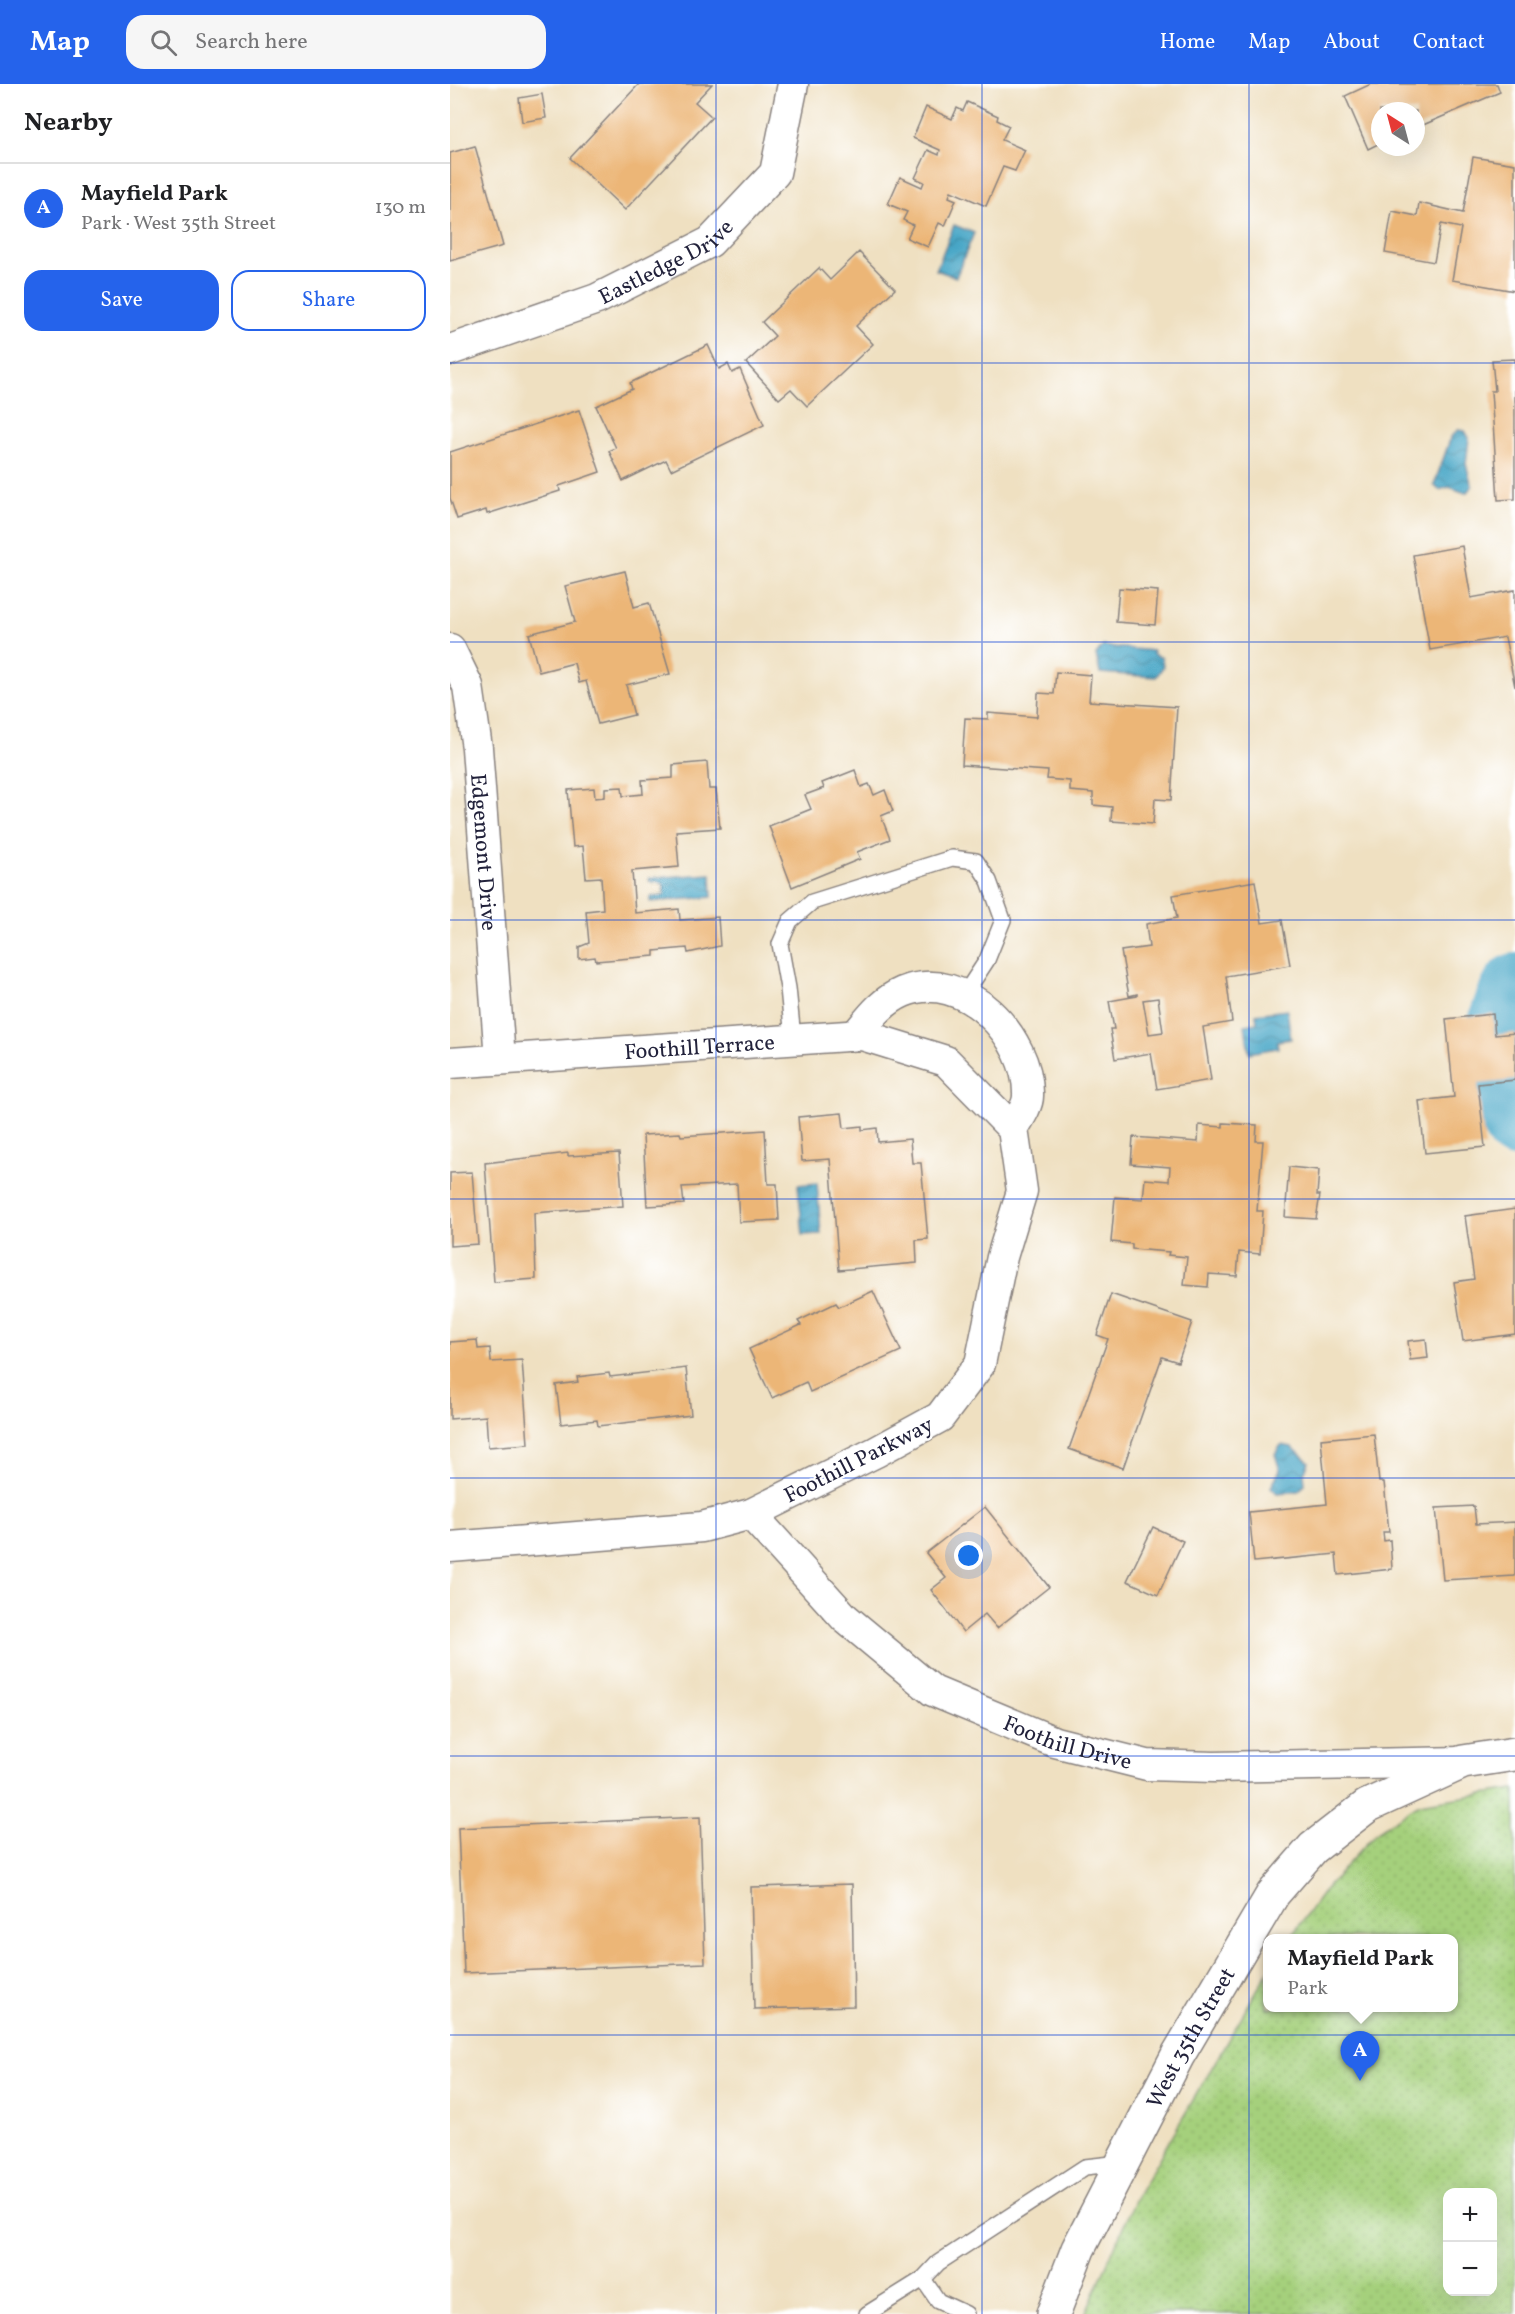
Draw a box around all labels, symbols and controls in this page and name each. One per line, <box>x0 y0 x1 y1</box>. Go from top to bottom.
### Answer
search box <box>126 15 546 69</box>
text: Map <box>30 23 90 62</box>
icon: search <box>147 26 180 59</box>
text: Search here <box>195 27 308 58</box>
text: Home <box>1160 28 1215 57</box>
text: Map <box>1248 28 1290 57</box>
text: About <box>1323 28 1380 57</box>
text: Contact <box>1413 28 1485 57</box>
north arrow <box>1371 102 1425 156</box>
text: Nearby <box>24 105 113 141</box>
text: Mayfield Park <box>81 179 228 210</box>
text: A <box>36 194 51 222</box>
text: 130 m <box>375 194 426 222</box>
text: Park · West 35th Street <box>81 210 276 238</box>
street label: Eastledge Drive <box>594 213 742 314</box>
button: Save <box>24 270 219 331</box>
button: Share <box>231 270 426 331</box>
street label: Edgemont Drive <box>461 772 503 932</box>
street label: Foothill Terrace <box>623 1028 776 1069</box>
street label: Foothill Parkway <box>779 1410 939 1512</box>
your location <box>954 1541 983 1570</box>
street label: Foothill Drive <box>998 1709 1135 1779</box>
popup <box>1263 1934 1458 2012</box>
text: Mayfield Park <box>1287 1944 1434 1975</box>
street label: West 35th Street <box>1140 1962 1244 2114</box>
text: Park <box>1287 1975 1328 2003</box>
pin: A <box>1340 2032 1380 2081</box>
map controls <box>1443 2188 1497 2296</box>
button: + <box>1443 2188 1497 2242</box>
button: − <box>1443 2242 1497 2296</box>

